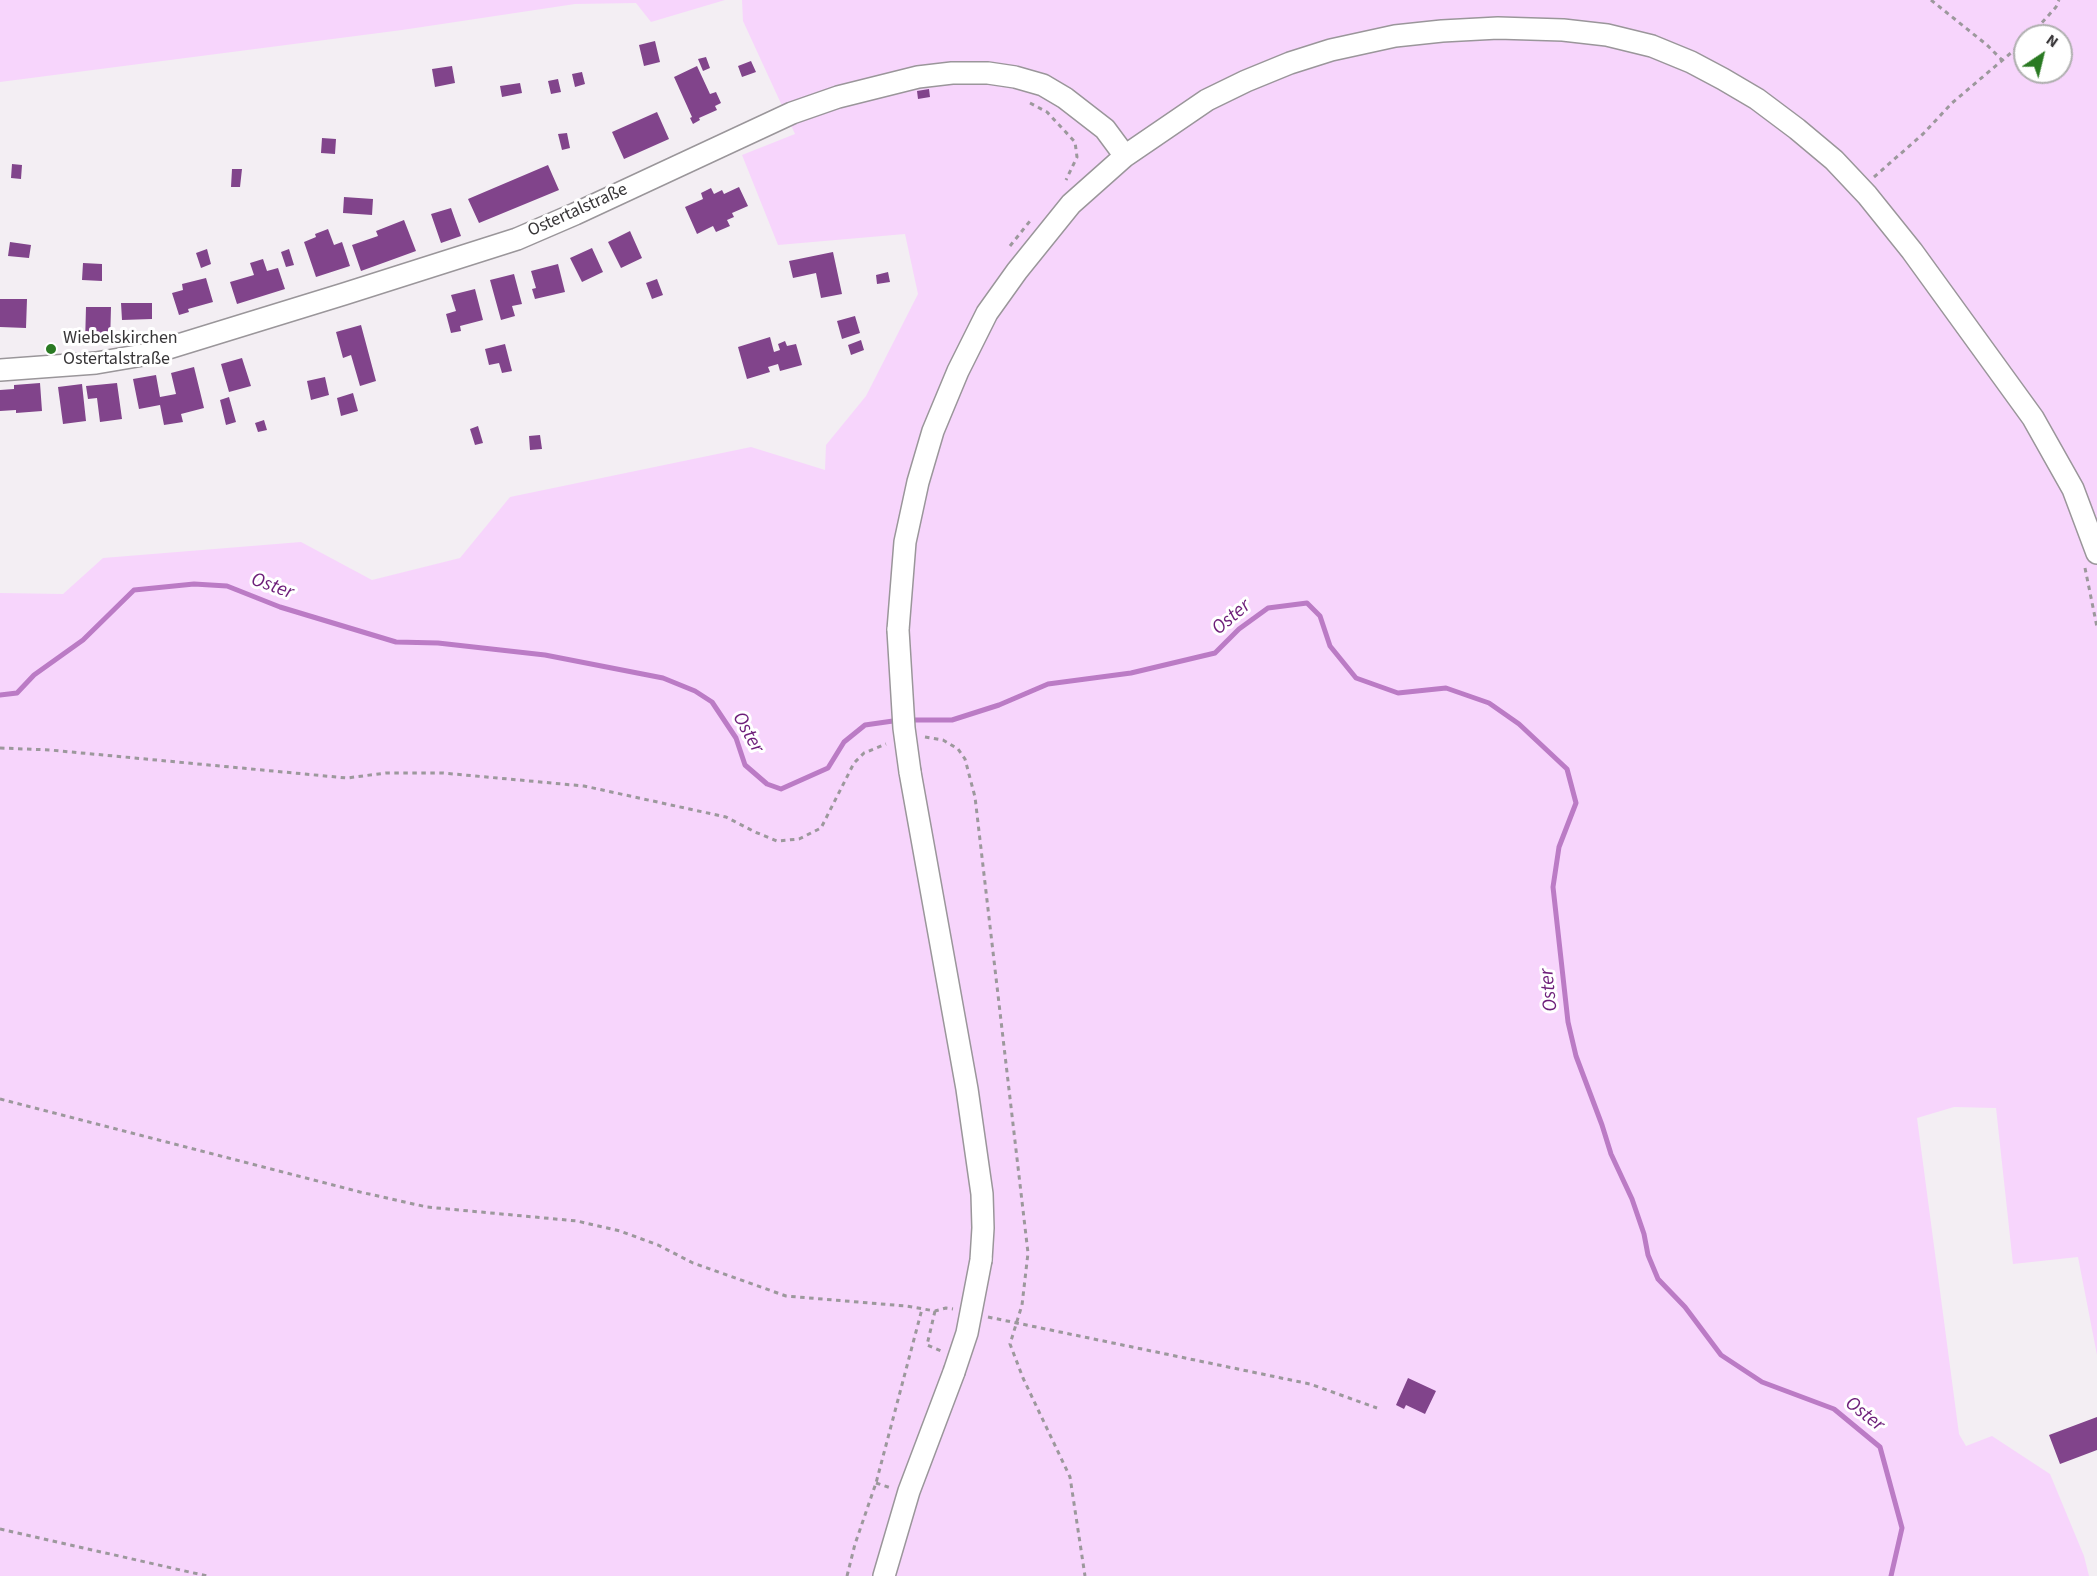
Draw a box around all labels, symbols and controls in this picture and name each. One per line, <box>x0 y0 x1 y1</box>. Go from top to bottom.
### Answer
north arrow <box>2013 24 2073 84</box>
text: N <box>2042 29 2063 53</box>
street label: Ostertalstraße <box>525 179 631 243</box>
place label: Wiebelskirchen Ostertalstraße <box>63 328 178 370</box>
marker: Wiebelskirchen Ostertalstraße <box>44 342 58 356</box>
water label: Oster <box>248 568 296 606</box>
water label: Oster <box>1208 595 1256 641</box>
water label: Oster <box>726 708 768 758</box>
water label: Oster <box>1536 967 1564 1013</box>
water label: Oster <box>1840 1392 1888 1438</box>

